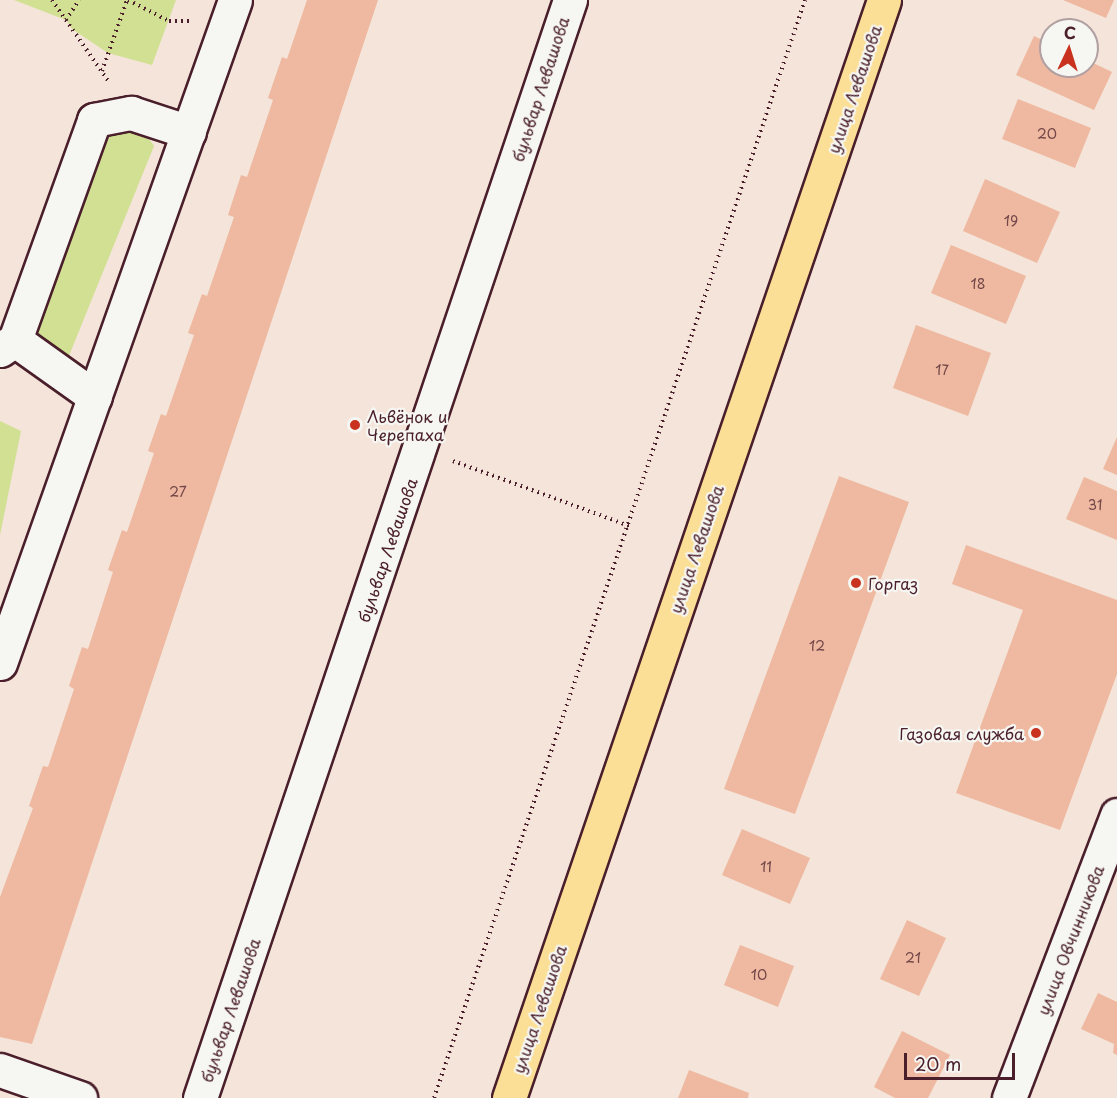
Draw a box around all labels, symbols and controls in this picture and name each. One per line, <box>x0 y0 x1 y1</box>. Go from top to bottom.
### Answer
street label: бульвар Левашова <box>507 14 573 164</box>
north arrow <box>1039 18 1099 78</box>
text: С <box>1063 20 1077 44</box>
street label: улица Левашова <box>823 22 885 156</box>
house number: 20 <box>1037 126 1057 142</box>
house number: 19 <box>1004 213 1018 229</box>
house number: 18 <box>970 276 986 292</box>
house number: 17 <box>935 362 949 378</box>
place label: Львёнок и Черепаха <box>367 406 448 444</box>
marker: Львёнок и Черепаха <box>348 418 362 432</box>
street label: бульвар Левашова <box>353 475 421 625</box>
street label: улица Левашова <box>665 482 727 616</box>
house number: 27 <box>169 484 187 500</box>
house number: 31 <box>1088 497 1102 513</box>
place label: Горгаз <box>868 573 918 593</box>
marker: Горгаз <box>849 576 863 590</box>
house number: 12 <box>809 638 825 654</box>
place label: Газовая служба <box>899 723 1024 743</box>
marker: Газовая служба <box>1029 726 1043 740</box>
house number: 11 <box>760 859 772 875</box>
street label: улица Овчинникова <box>1032 862 1108 1018</box>
street label: бульвар Левашова <box>196 935 264 1085</box>
street label: улица Левашова <box>508 942 570 1076</box>
house number: 21 <box>905 950 921 966</box>
house number: 10 <box>751 967 767 983</box>
scale bar <box>907 1041 1018 1079</box>
text: 20 m <box>915 1050 961 1077</box>

